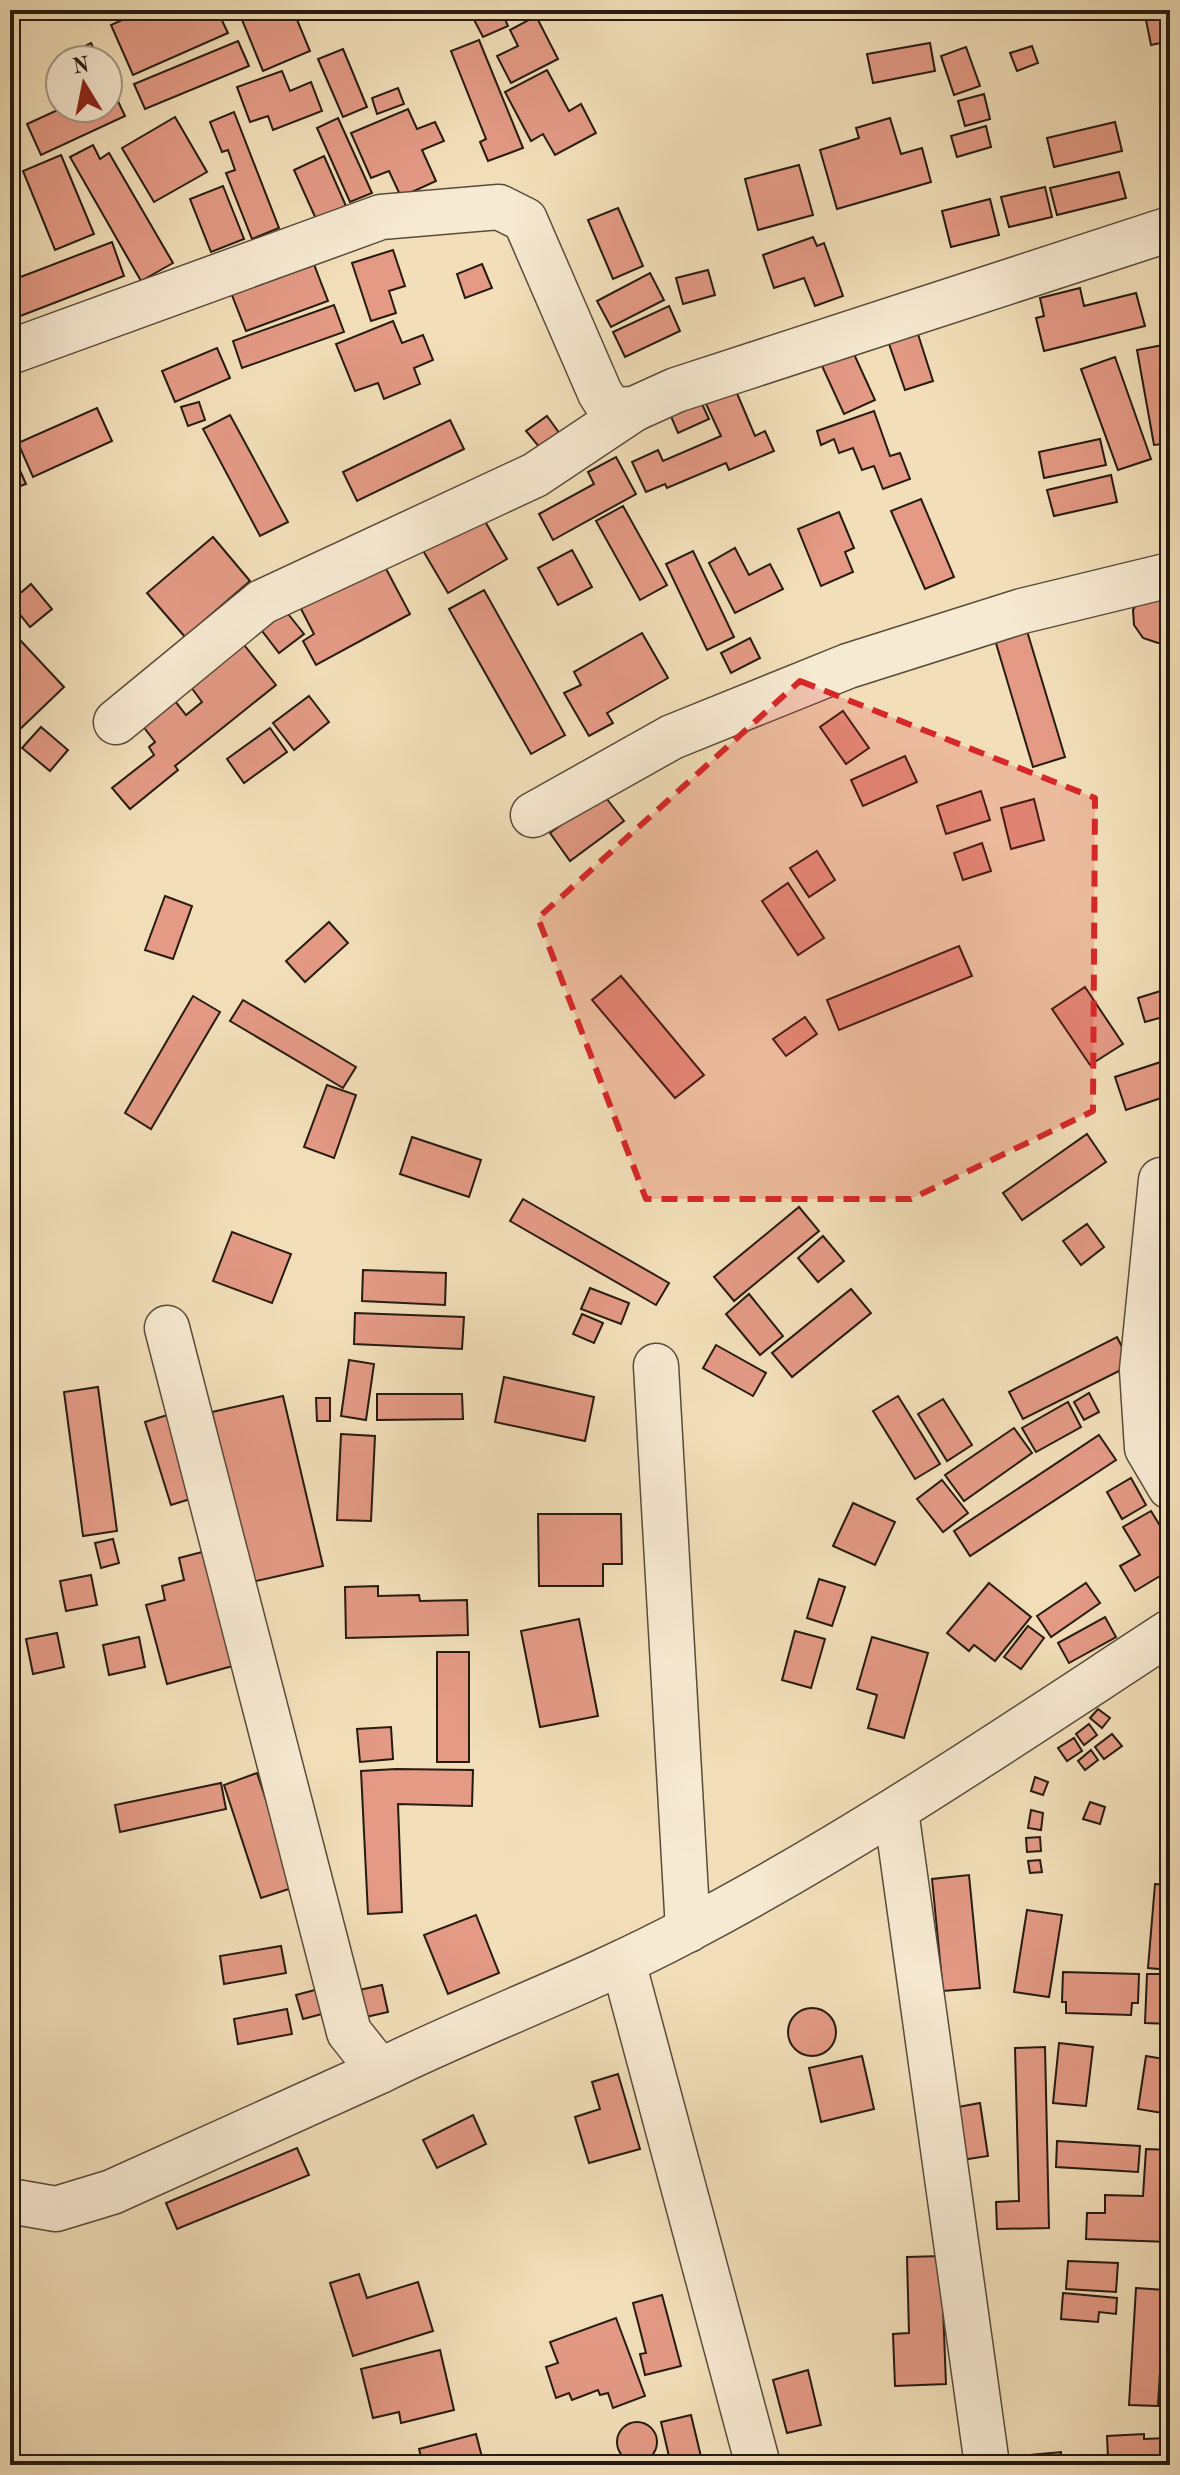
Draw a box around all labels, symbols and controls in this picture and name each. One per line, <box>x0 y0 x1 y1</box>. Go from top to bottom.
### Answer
north arrow <box>44 44 124 124</box>
text: N <box>71 54 91 79</box>

